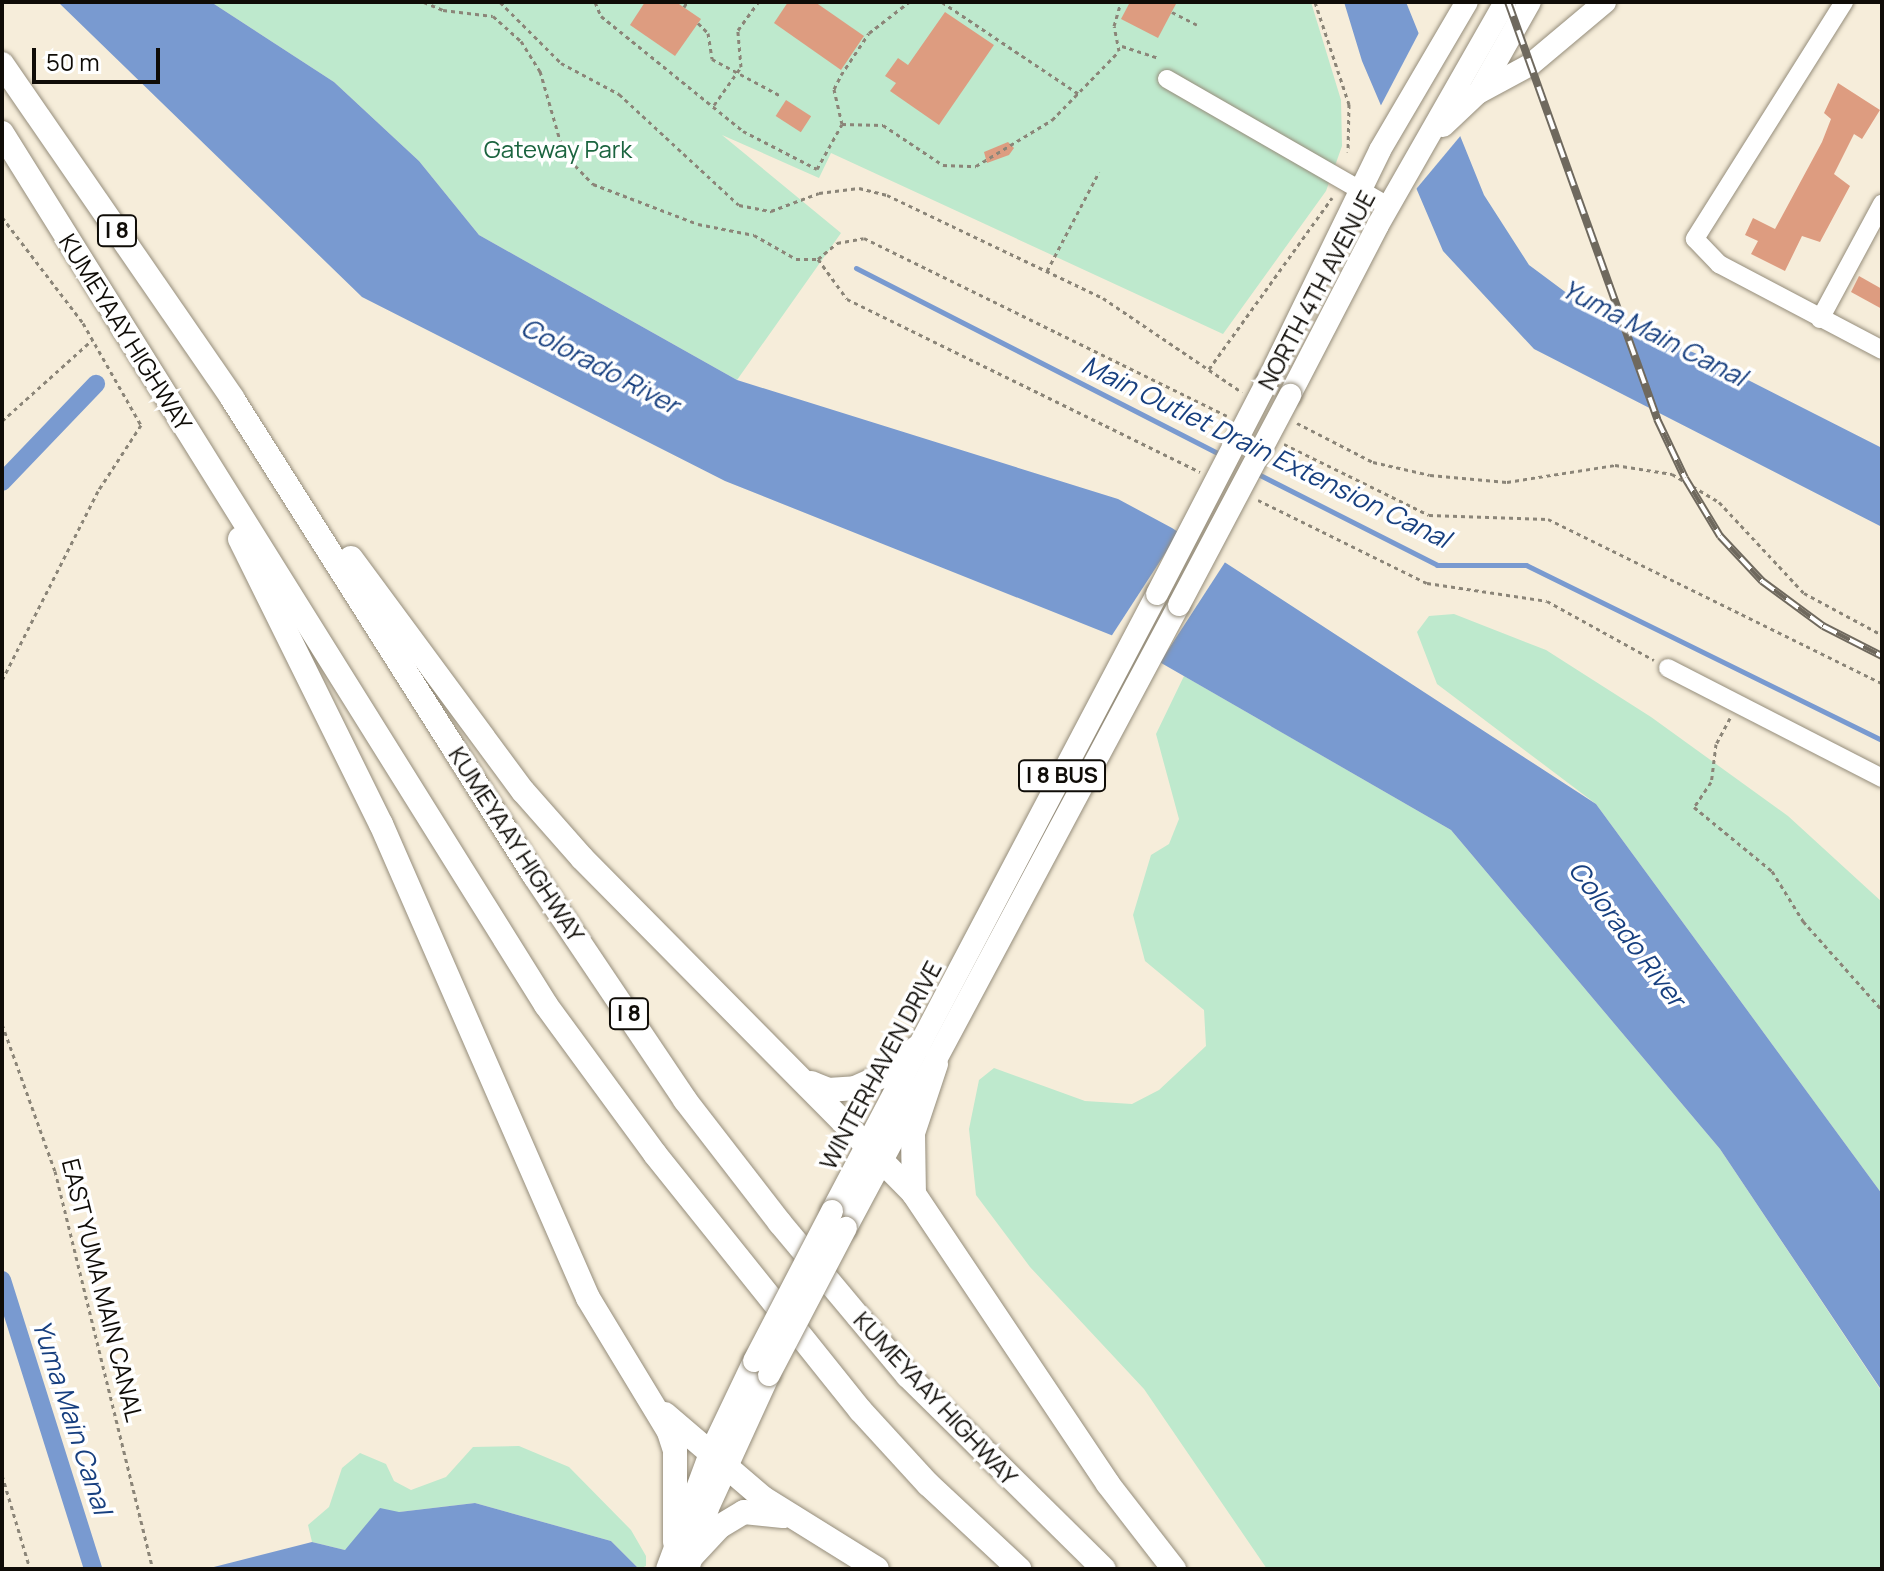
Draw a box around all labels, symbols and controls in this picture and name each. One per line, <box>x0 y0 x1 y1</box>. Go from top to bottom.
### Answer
scale bar <box>36 32 164 82</box>
text: 50 m <box>46 45 100 78</box>
park label: Gateway Park <box>484 135 632 163</box>
street label: NORTH 4TH AVENUE <box>1251 186 1381 394</box>
road number: I 8 <box>95 213 139 249</box>
street label: KUMEYAAY HIGHWAY <box>53 228 199 436</box>
water label: Yuma Main Canal <box>1557 273 1751 393</box>
water label: Colorado River <box>516 311 684 421</box>
water label: Main Outlet Drain Extension Canal <box>1077 349 1455 555</box>
street label: KUMEYAAY HIGHWAY <box>443 741 591 947</box>
road number: I 8 BUS <box>1018 758 1106 794</box>
water label: Colorado River <box>1562 855 1692 1013</box>
street label: WINTERHAVEN DRIVE <box>813 956 947 1174</box>
road number: I 8 <box>607 996 651 1032</box>
street label: EAST YUMA MAIN CANAL <box>56 1155 150 1425</box>
street label: KUMEYAAY HIGHWAY <box>848 1305 1024 1491</box>
water label: Yuma Main Canal <box>26 1316 118 1518</box>

